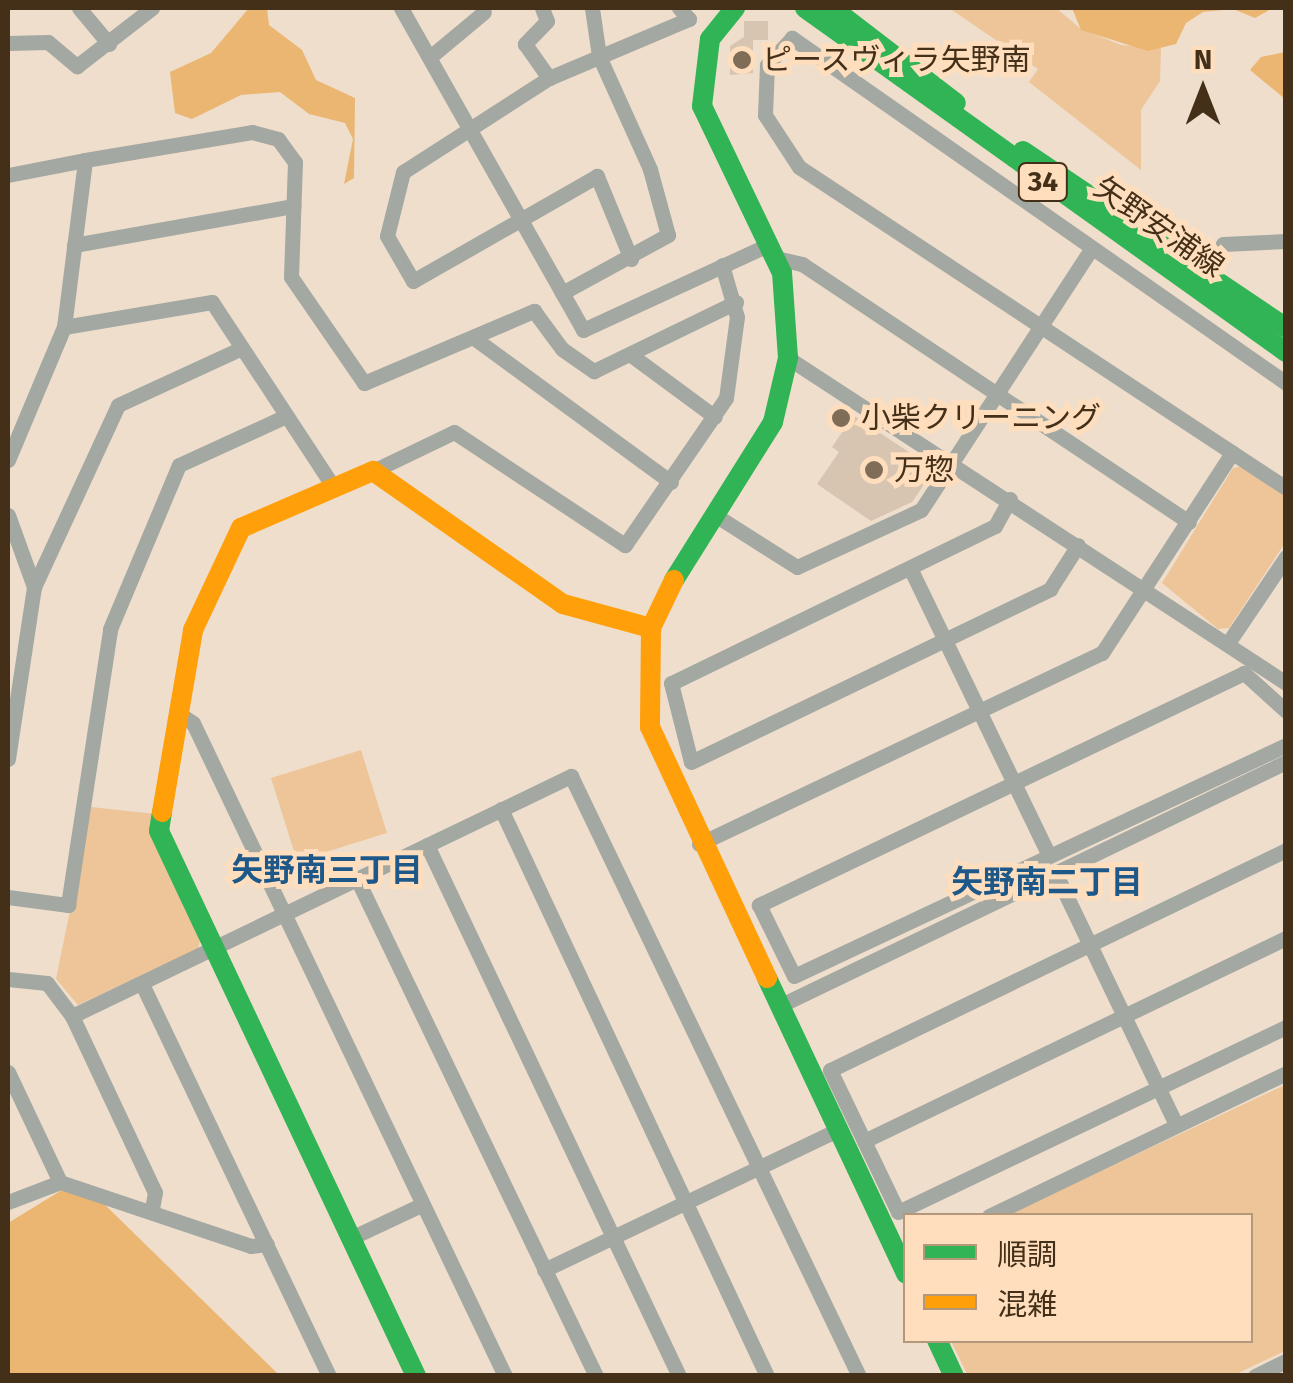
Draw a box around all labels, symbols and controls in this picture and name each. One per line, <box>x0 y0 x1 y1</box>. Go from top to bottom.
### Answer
north arrow <box>1153 40 1253 140</box>
place label: ピースヴィラ矢野南 <box>762 42 1032 78</box>
text: N <box>1194 43 1212 76</box>
marker: ピースヴィラ矢野南 <box>731 49 753 71</box>
road number: 34 <box>1016 159 1070 205</box>
street label: 矢野安浦線 <box>1087 169 1231 285</box>
place label: 小柴クリーニング <box>861 400 1101 436</box>
marker: 小柴クリーニング <box>830 407 852 429</box>
place label: 万惣 <box>894 452 954 488</box>
marker: 万惣 <box>863 459 885 481</box>
district label: 矢野南三丁目 <box>231 851 423 889</box>
district label: 矢野南二丁目 <box>951 863 1143 901</box>
legend <box>903 1213 1253 1343</box>
text: 順調 <box>997 1237 1057 1273</box>
text: 混雑 <box>997 1287 1057 1323</box>

